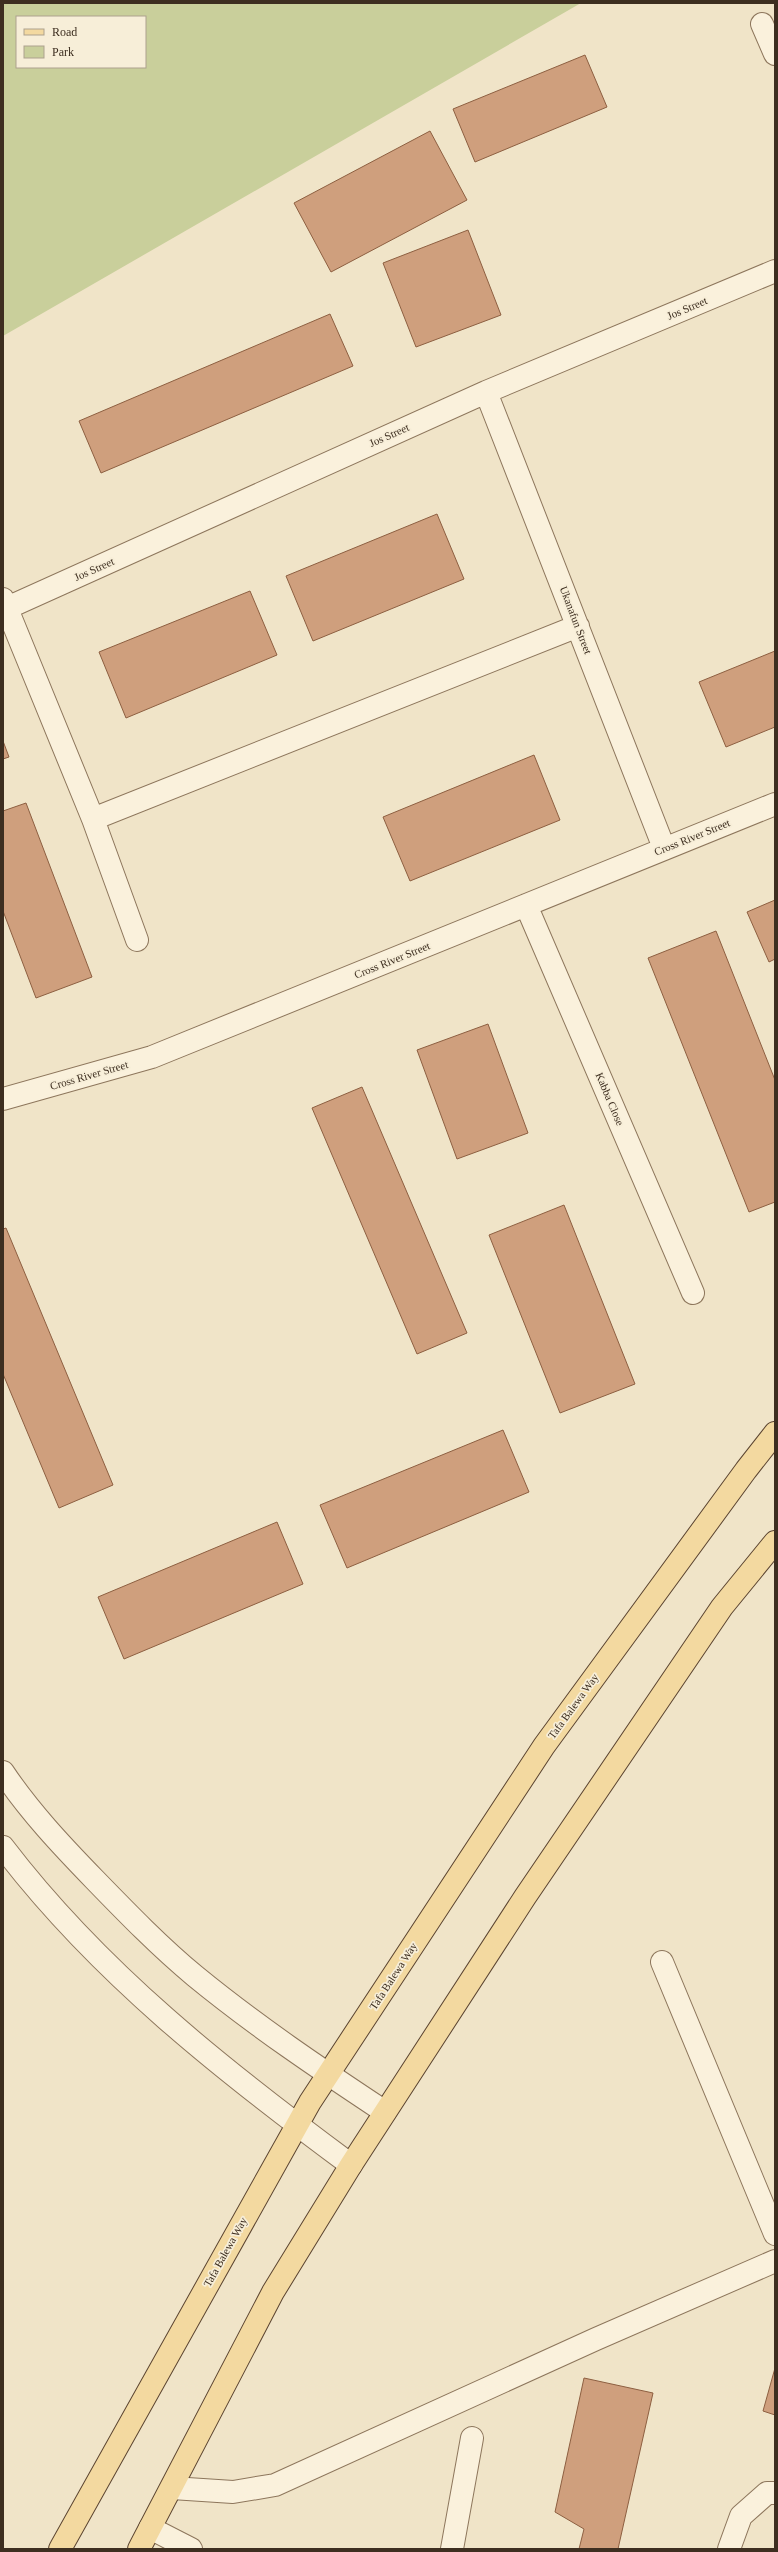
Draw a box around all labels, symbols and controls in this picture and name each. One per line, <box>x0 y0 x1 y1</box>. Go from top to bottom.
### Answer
legend <box>16 16 146 68</box>
text: Road <box>52 25 77 39</box>
text: Park <box>52 45 74 59</box>
street label: Jos Street <box>665 294 709 322</box>
street label: Jos Street <box>367 421 411 449</box>
street label: Jos Street <box>72 555 116 583</box>
street label: Ukanafun Street <box>558 584 594 656</box>
street label: Cross River Street <box>652 816 732 858</box>
street label: Cross River Street <box>352 939 432 981</box>
street label: Cross River Street <box>49 1058 129 1092</box>
street label: Kabba Close <box>593 1071 627 1127</box>
street label: Tafa Balewa Way <box>545 1671 601 1741</box>
street label: Tafa Balewa Way <box>367 1940 419 2012</box>
street label: Tafa Balewa Way <box>201 2215 249 2289</box>

